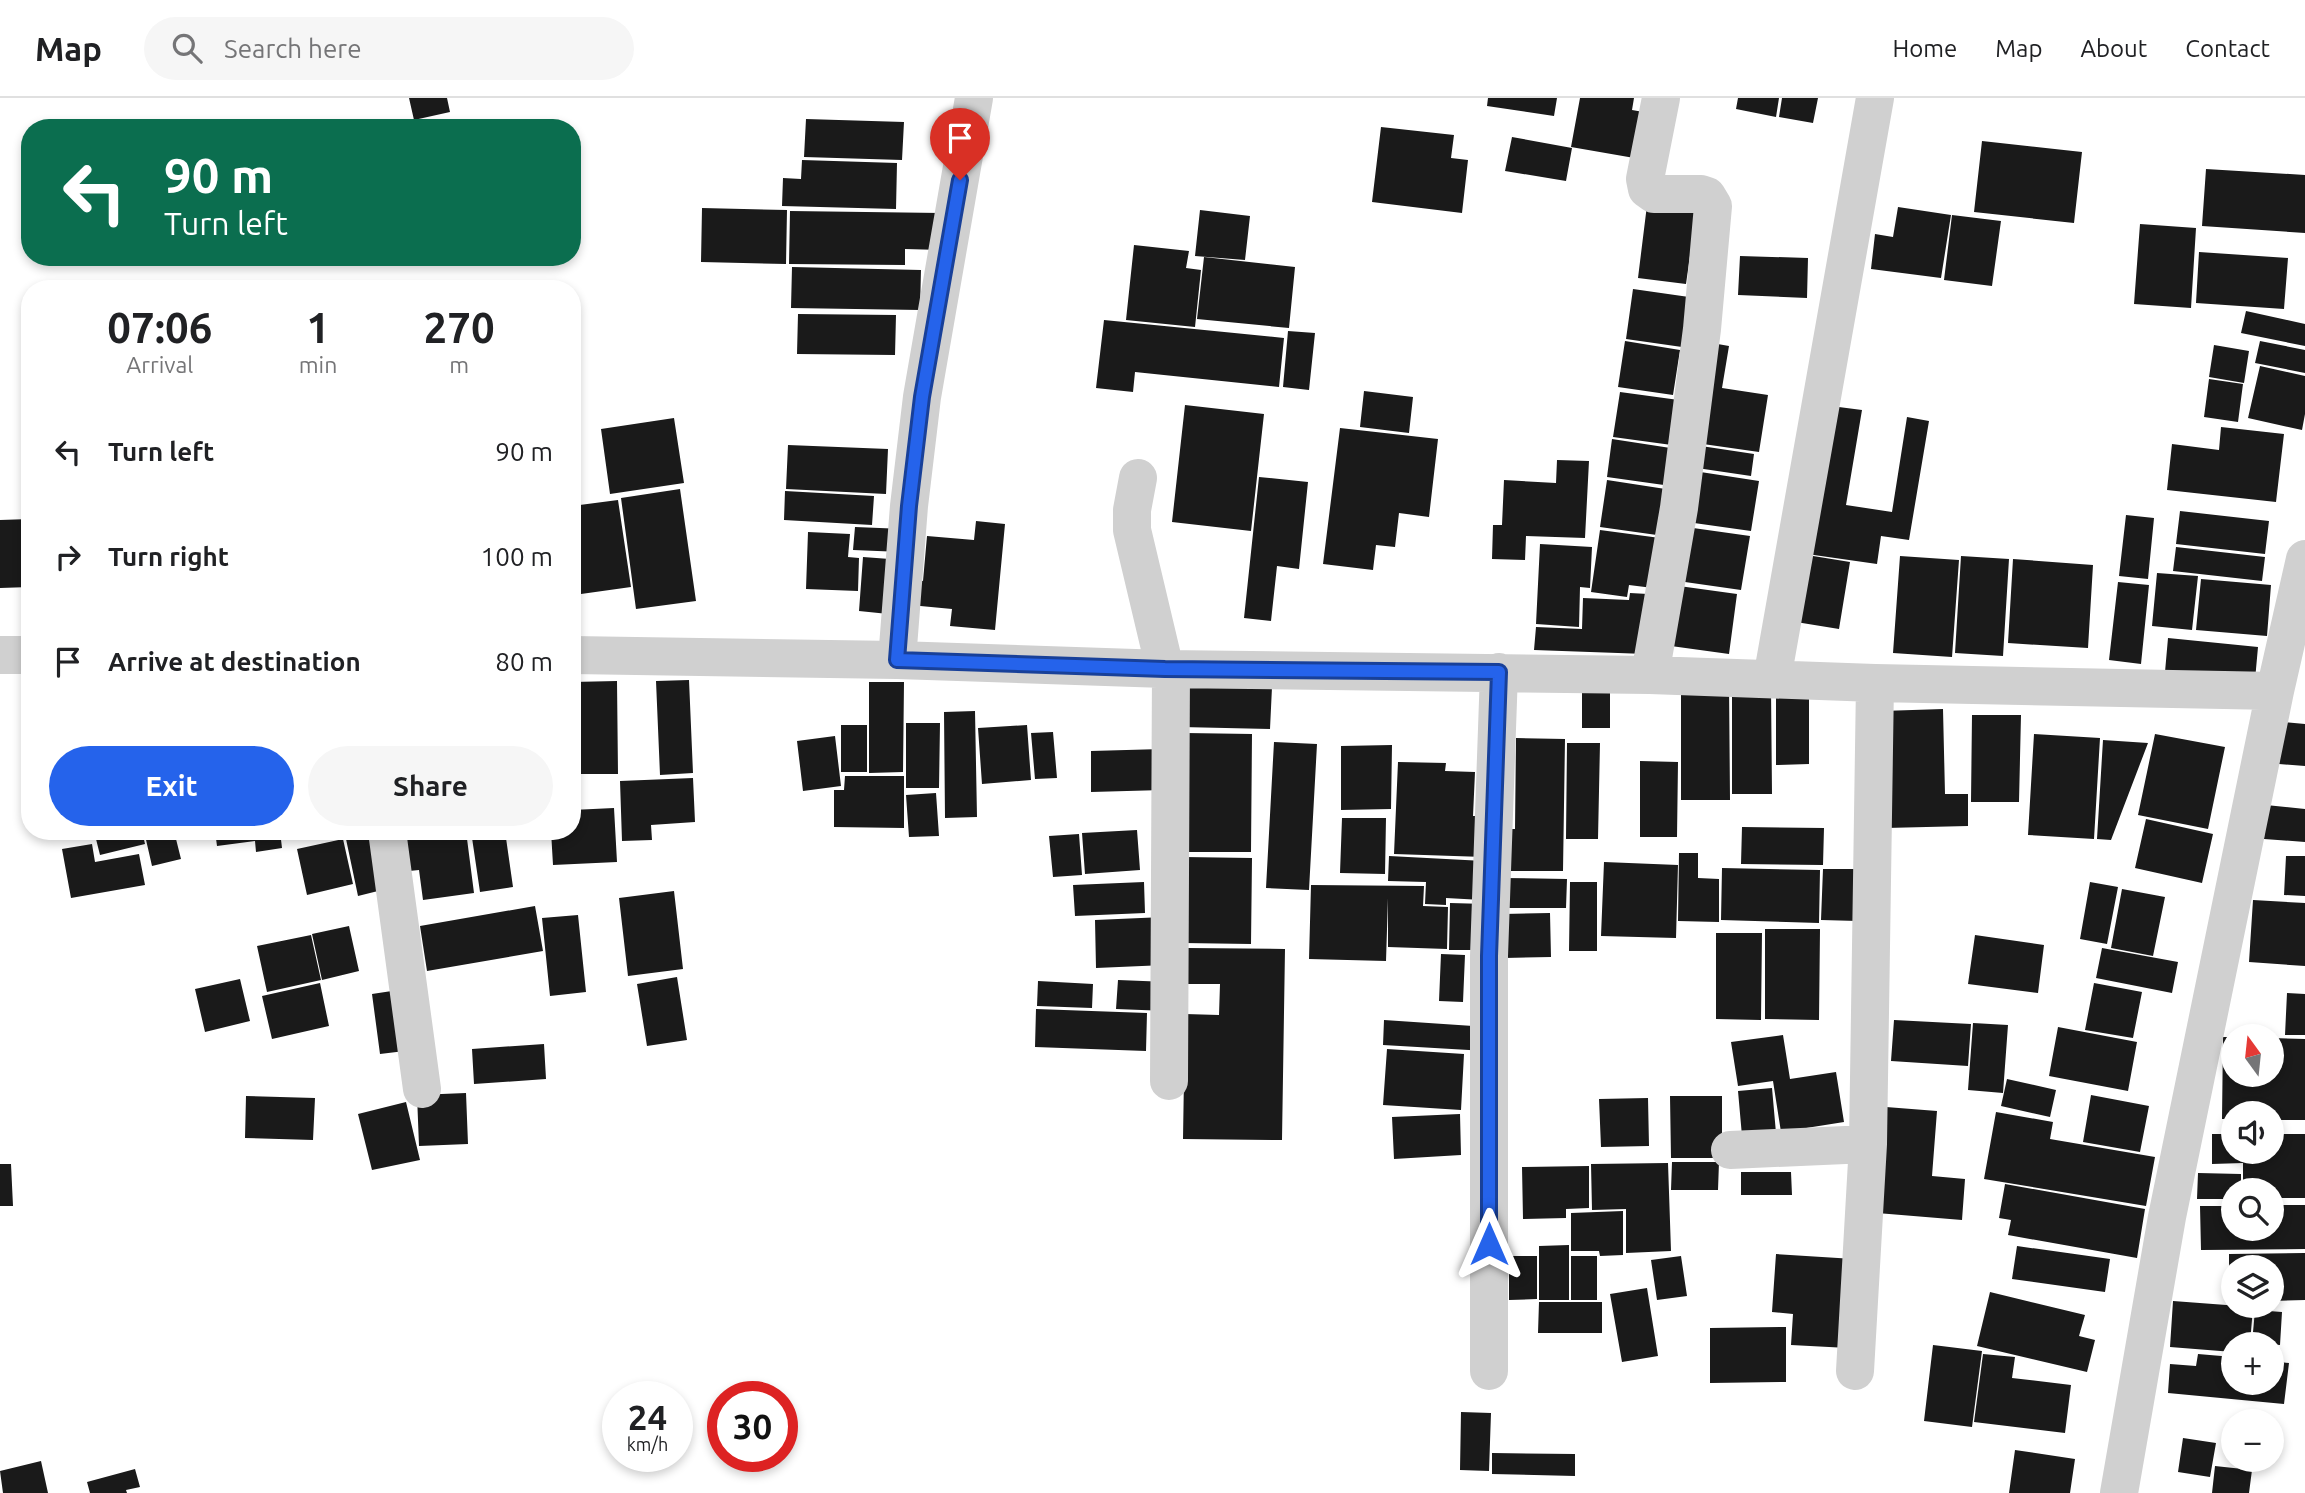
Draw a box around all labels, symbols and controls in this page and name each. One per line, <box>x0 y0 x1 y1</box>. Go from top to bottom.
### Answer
search box <box>144 17 634 80</box>
icon: search <box>168 29 206 67</box>
text: Map <box>35 30 102 67</box>
text: Search here <box>224 34 362 63</box>
text: Home <box>1892 35 1957 62</box>
text: Map <box>1995 35 2042 62</box>
text: About <box>2080 35 2147 62</box>
text: Contact <box>2185 35 2270 62</box>
pin <box>930 108 990 180</box>
icon: arrive <box>941 119 979 157</box>
icon: left <box>49 147 140 238</box>
text: 90 m <box>164 147 273 202</box>
text: Turn left <box>164 205 288 241</box>
text: 07:06 <box>107 304 212 351</box>
text: 1 <box>306 304 330 351</box>
text: 270 <box>424 304 495 351</box>
text: Arrival <box>126 352 193 377</box>
text: min <box>299 352 337 377</box>
text: m <box>449 352 469 377</box>
icon: left <box>49 433 87 471</box>
text: Turn left <box>108 437 214 466</box>
text: 90 m <box>495 437 553 466</box>
icon: right <box>49 538 87 576</box>
text: Turn right <box>108 542 229 571</box>
text: 100 m <box>481 542 553 571</box>
icon: arrive <box>49 643 87 681</box>
text: Arrive at destination <box>108 647 361 676</box>
text: 80 m <box>495 647 553 676</box>
button: Exit <box>49 746 294 826</box>
button: Share <box>308 746 553 826</box>
north arrow <box>2221 1024 2284 1087</box>
map controls <box>2221 1024 2284 1472</box>
button: sound <box>2221 1101 2284 1164</box>
button: search <box>2221 1178 2284 1241</box>
position arrow <box>1452 1207 1526 1281</box>
button: layers <box>2221 1255 2284 1318</box>
button: + <box>2221 1332 2284 1395</box>
speed limit sign: 30 <box>707 1381 798 1472</box>
text: 24 <box>628 1397 667 1437</box>
button: − <box>2221 1409 2284 1472</box>
text: km/h <box>627 1434 668 1454</box>

